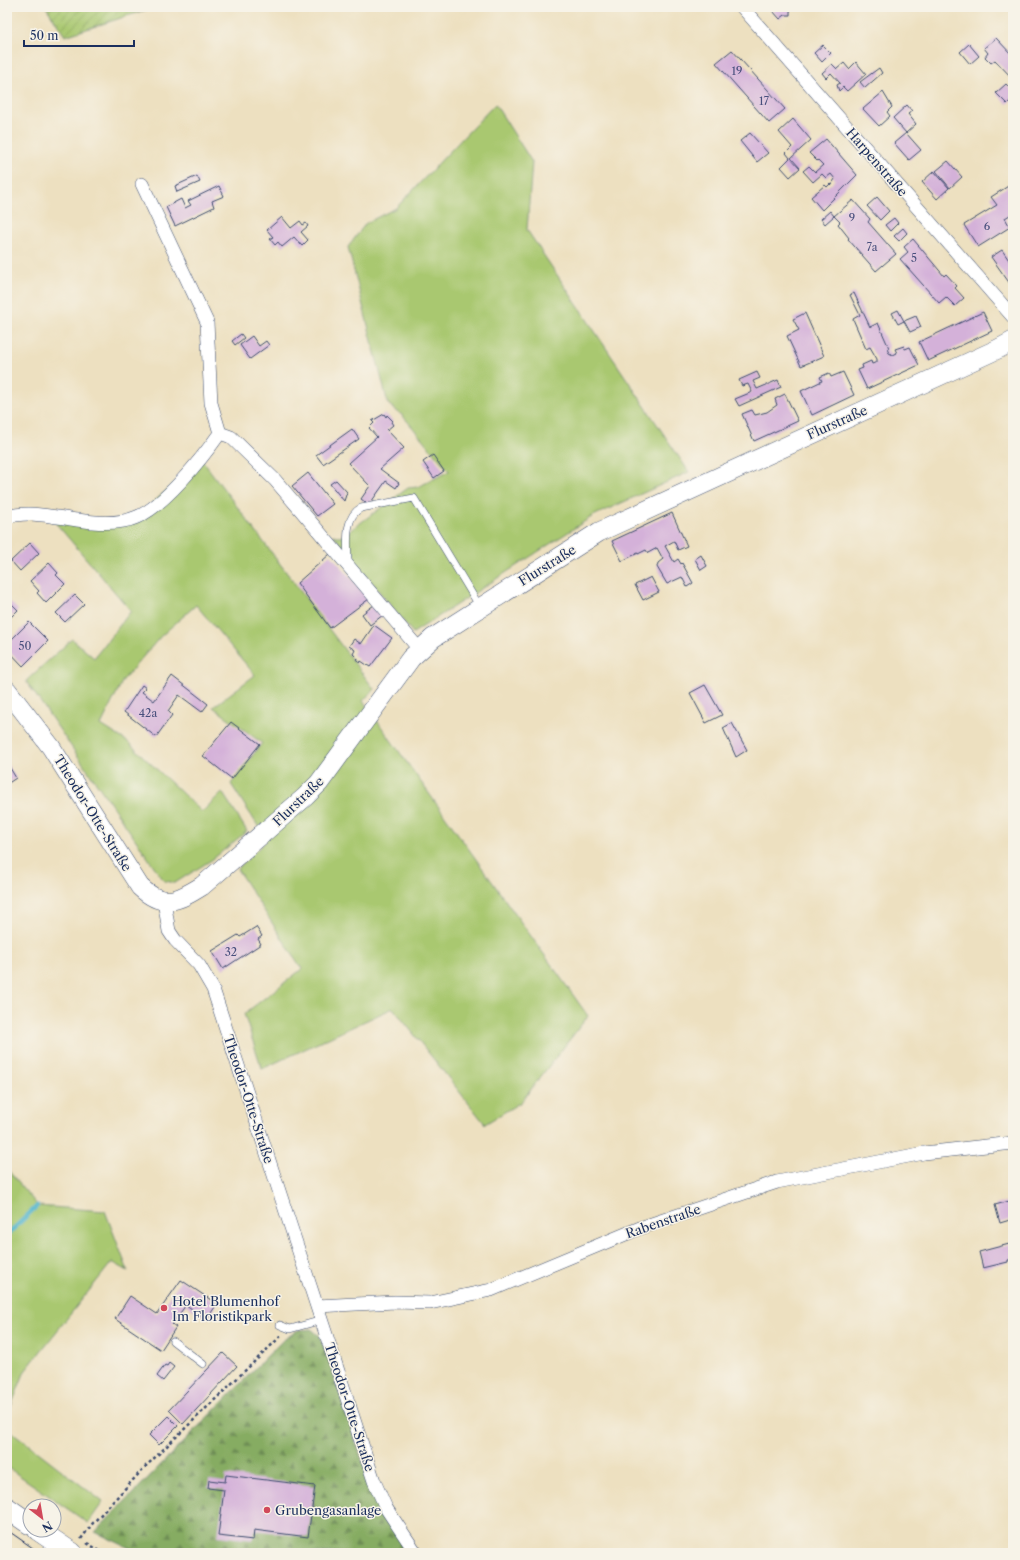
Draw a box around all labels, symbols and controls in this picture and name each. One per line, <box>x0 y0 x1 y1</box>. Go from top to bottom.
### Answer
scale bar <box>24 22 134 48</box>
text: 50 m <box>30 28 59 43</box>
house number: 19 <box>731 64 743 78</box>
house number: 17 <box>759 94 770 108</box>
street label: Harpenstraße <box>843 124 911 200</box>
house number: 9 <box>849 211 855 225</box>
house number: 6 <box>984 219 991 233</box>
house number: 7a <box>866 240 878 254</box>
house number: 5 <box>911 251 917 265</box>
street label: Flurstraße <box>804 402 870 442</box>
street label: Flurstraße <box>515 541 579 589</box>
house number: 50 <box>19 639 31 653</box>
house number: 42a <box>139 706 157 720</box>
street label: Theodor-Otte-Straße <box>51 752 135 874</box>
street label: Flurstraße <box>269 773 327 829</box>
house number: 32 <box>225 945 237 959</box>
street label: Theodor-Otte-Straße <box>221 1033 277 1165</box>
street label: Rabenstraße <box>623 1201 703 1241</box>
place label: Hotel Blumenhof Im Floristikpark <box>172 1293 280 1324</box>
marker: Hotel Blumenhof Im Floristikpark <box>159 1303 169 1313</box>
street label: Theodor-Otte-Straße <box>322 1341 378 1473</box>
north arrow <box>22 1498 62 1538</box>
place label: Grubengasanlage <box>275 1502 381 1518</box>
marker: Grubengasanlage <box>262 1505 272 1515</box>
text: N <box>39 1518 55 1535</box>

